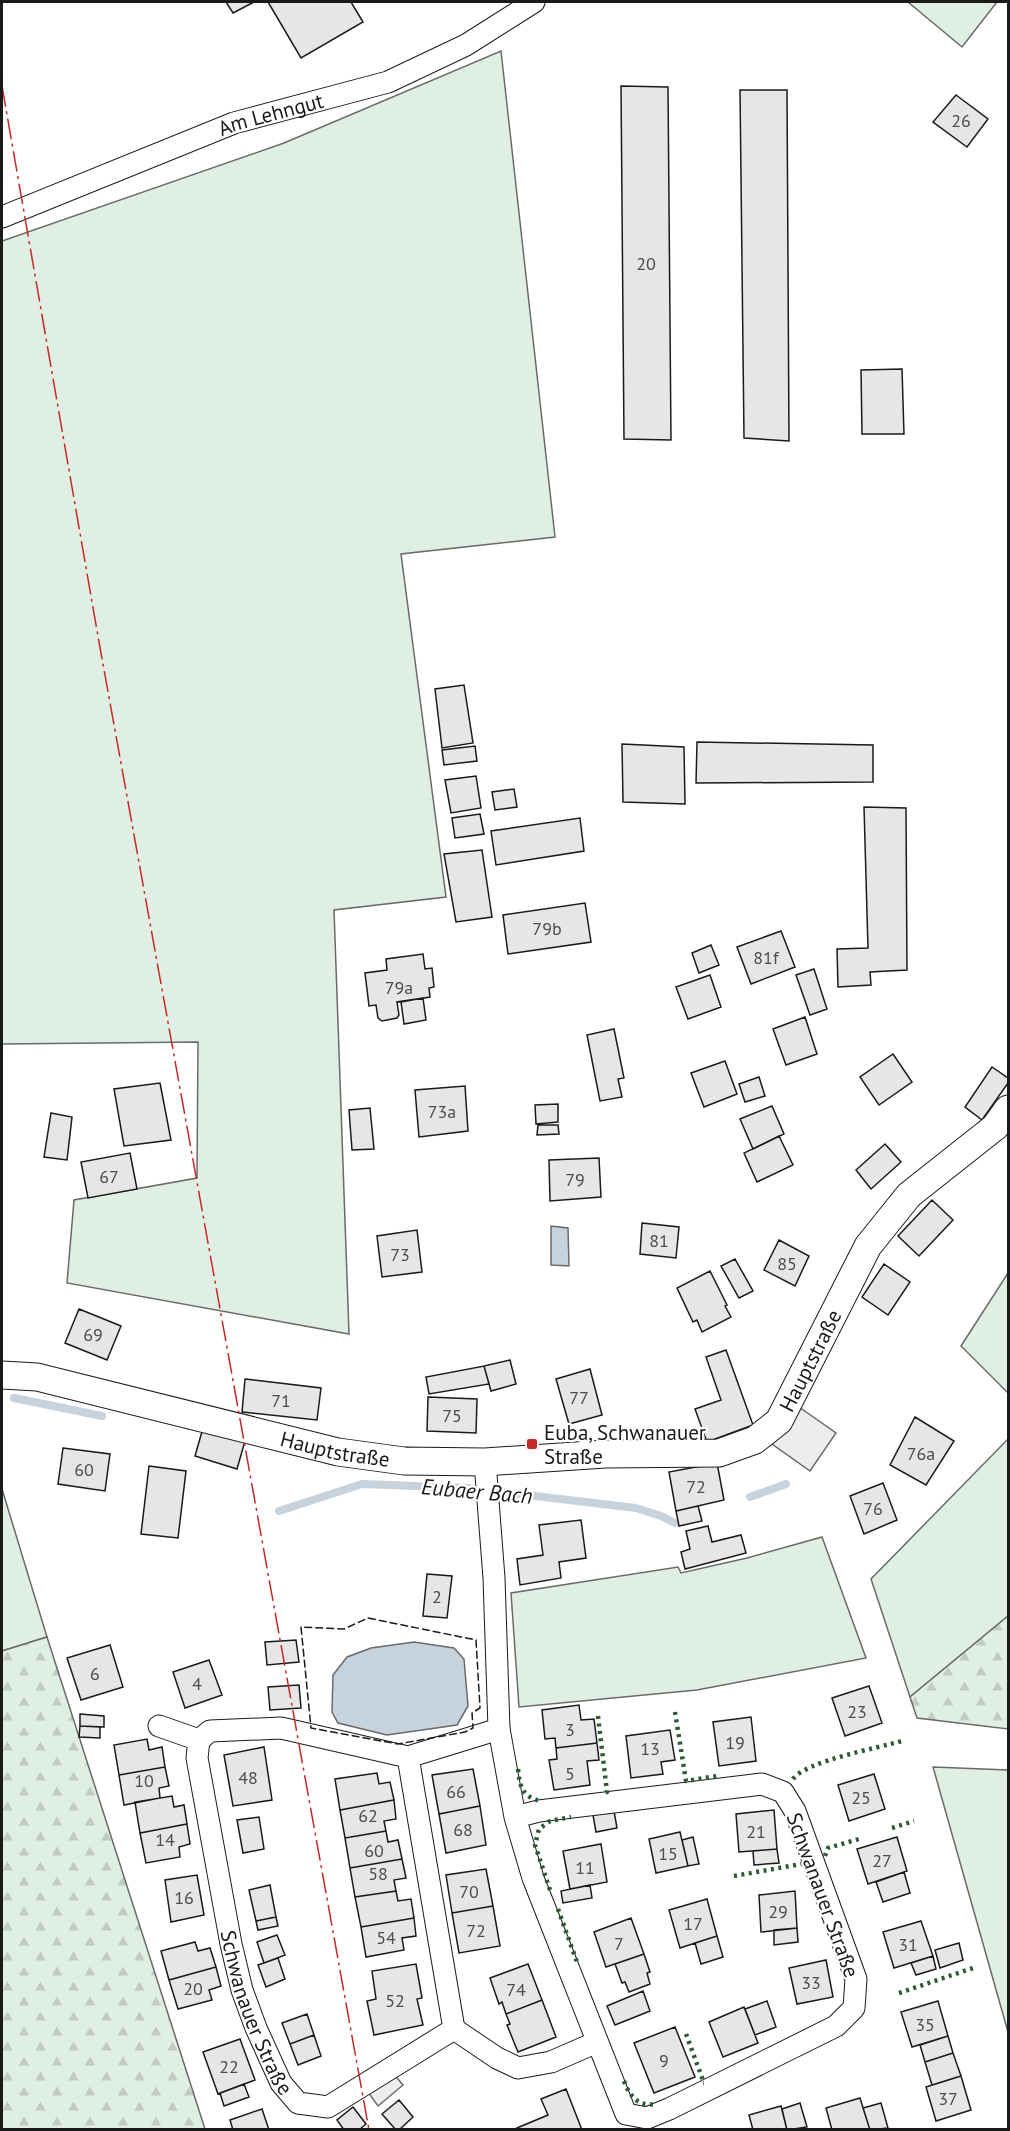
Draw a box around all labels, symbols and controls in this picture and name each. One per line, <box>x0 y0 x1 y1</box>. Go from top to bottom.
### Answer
street label: Am Lehngut <box>214 86 326 142</box>
house number: 26 <box>951 109 971 132</box>
house number: 20 <box>636 252 656 275</box>
house number: 79b <box>532 917 562 940</box>
house number: 81f <box>753 946 780 969</box>
house number: 79a <box>385 976 413 999</box>
house number: 73a <box>428 1100 456 1123</box>
house number: 67 <box>99 1165 119 1188</box>
house number: 79 <box>565 1168 585 1191</box>
house number: 81 <box>649 1229 669 1252</box>
house number: 73 <box>390 1243 410 1266</box>
house number: 85 <box>777 1252 797 1275</box>
street label: Hauptstraße <box>773 1305 847 1416</box>
house number: 69 <box>83 1323 103 1346</box>
house number: 77 <box>569 1386 589 1409</box>
house number: 71 <box>271 1389 291 1412</box>
house number: 75 <box>442 1404 462 1427</box>
place label: Euba, Schwanauer Straße <box>544 1419 706 1470</box>
street label: Hauptstraße <box>278 1425 392 1472</box>
marker: Euba, Schwanauer Straße <box>525 1437 539 1451</box>
house number: 76a <box>907 1442 935 1465</box>
house number: 60 <box>74 1458 94 1481</box>
water label: Eubaer Bach <box>420 1472 534 1510</box>
house number: 72 <box>686 1475 706 1498</box>
house number: 76 <box>863 1497 883 1520</box>
house number: 2 <box>432 1585 442 1608</box>
house number: 6 <box>90 1662 100 1685</box>
house number: 4 <box>192 1672 202 1695</box>
house number: 23 <box>847 1700 867 1723</box>
house number: 3 <box>565 1718 575 1741</box>
house number: 19 <box>725 1731 745 1754</box>
house number: 13 <box>640 1737 660 1760</box>
house number: 5 <box>565 1762 575 1785</box>
house number: 48 <box>238 1766 258 1789</box>
house number: 10 <box>134 1769 154 1792</box>
house number: 66 <box>446 1780 466 1803</box>
house number: 25 <box>851 1786 871 1809</box>
house number: 62 <box>358 1804 378 1827</box>
street label: Schwanauer Straße <box>781 1809 865 1981</box>
house number: 68 <box>453 1818 473 1841</box>
house number: 21 <box>746 1820 766 1843</box>
house number: 14 <box>155 1828 175 1851</box>
house number: 60 <box>364 1839 384 1862</box>
house number: 15 <box>658 1842 678 1865</box>
house number: 27 <box>872 1849 892 1872</box>
house number: 11 <box>575 1856 595 1879</box>
house number: 58 <box>368 1862 388 1885</box>
house number: 70 <box>459 1880 479 1903</box>
house number: 16 <box>174 1886 194 1909</box>
house number: 29 <box>768 1900 788 1923</box>
house number: 17 <box>683 1912 703 1935</box>
house number: 72 <box>466 1919 486 1942</box>
house number: 54 <box>376 1926 396 1949</box>
street label: Schwanauer Straße <box>215 1928 299 2100</box>
house number: 7 <box>614 1932 624 1955</box>
house number: 31 <box>898 1933 918 1956</box>
house number: 33 <box>801 1971 821 1994</box>
house number: 20 <box>183 1977 203 2000</box>
house number: 74 <box>506 1978 526 2001</box>
house number: 52 <box>385 1989 405 2012</box>
house number: 35 <box>915 2013 935 2036</box>
house number: 9 <box>659 2049 669 2072</box>
house number: 22 <box>219 2055 239 2078</box>
house number: 37 <box>938 2087 958 2110</box>

